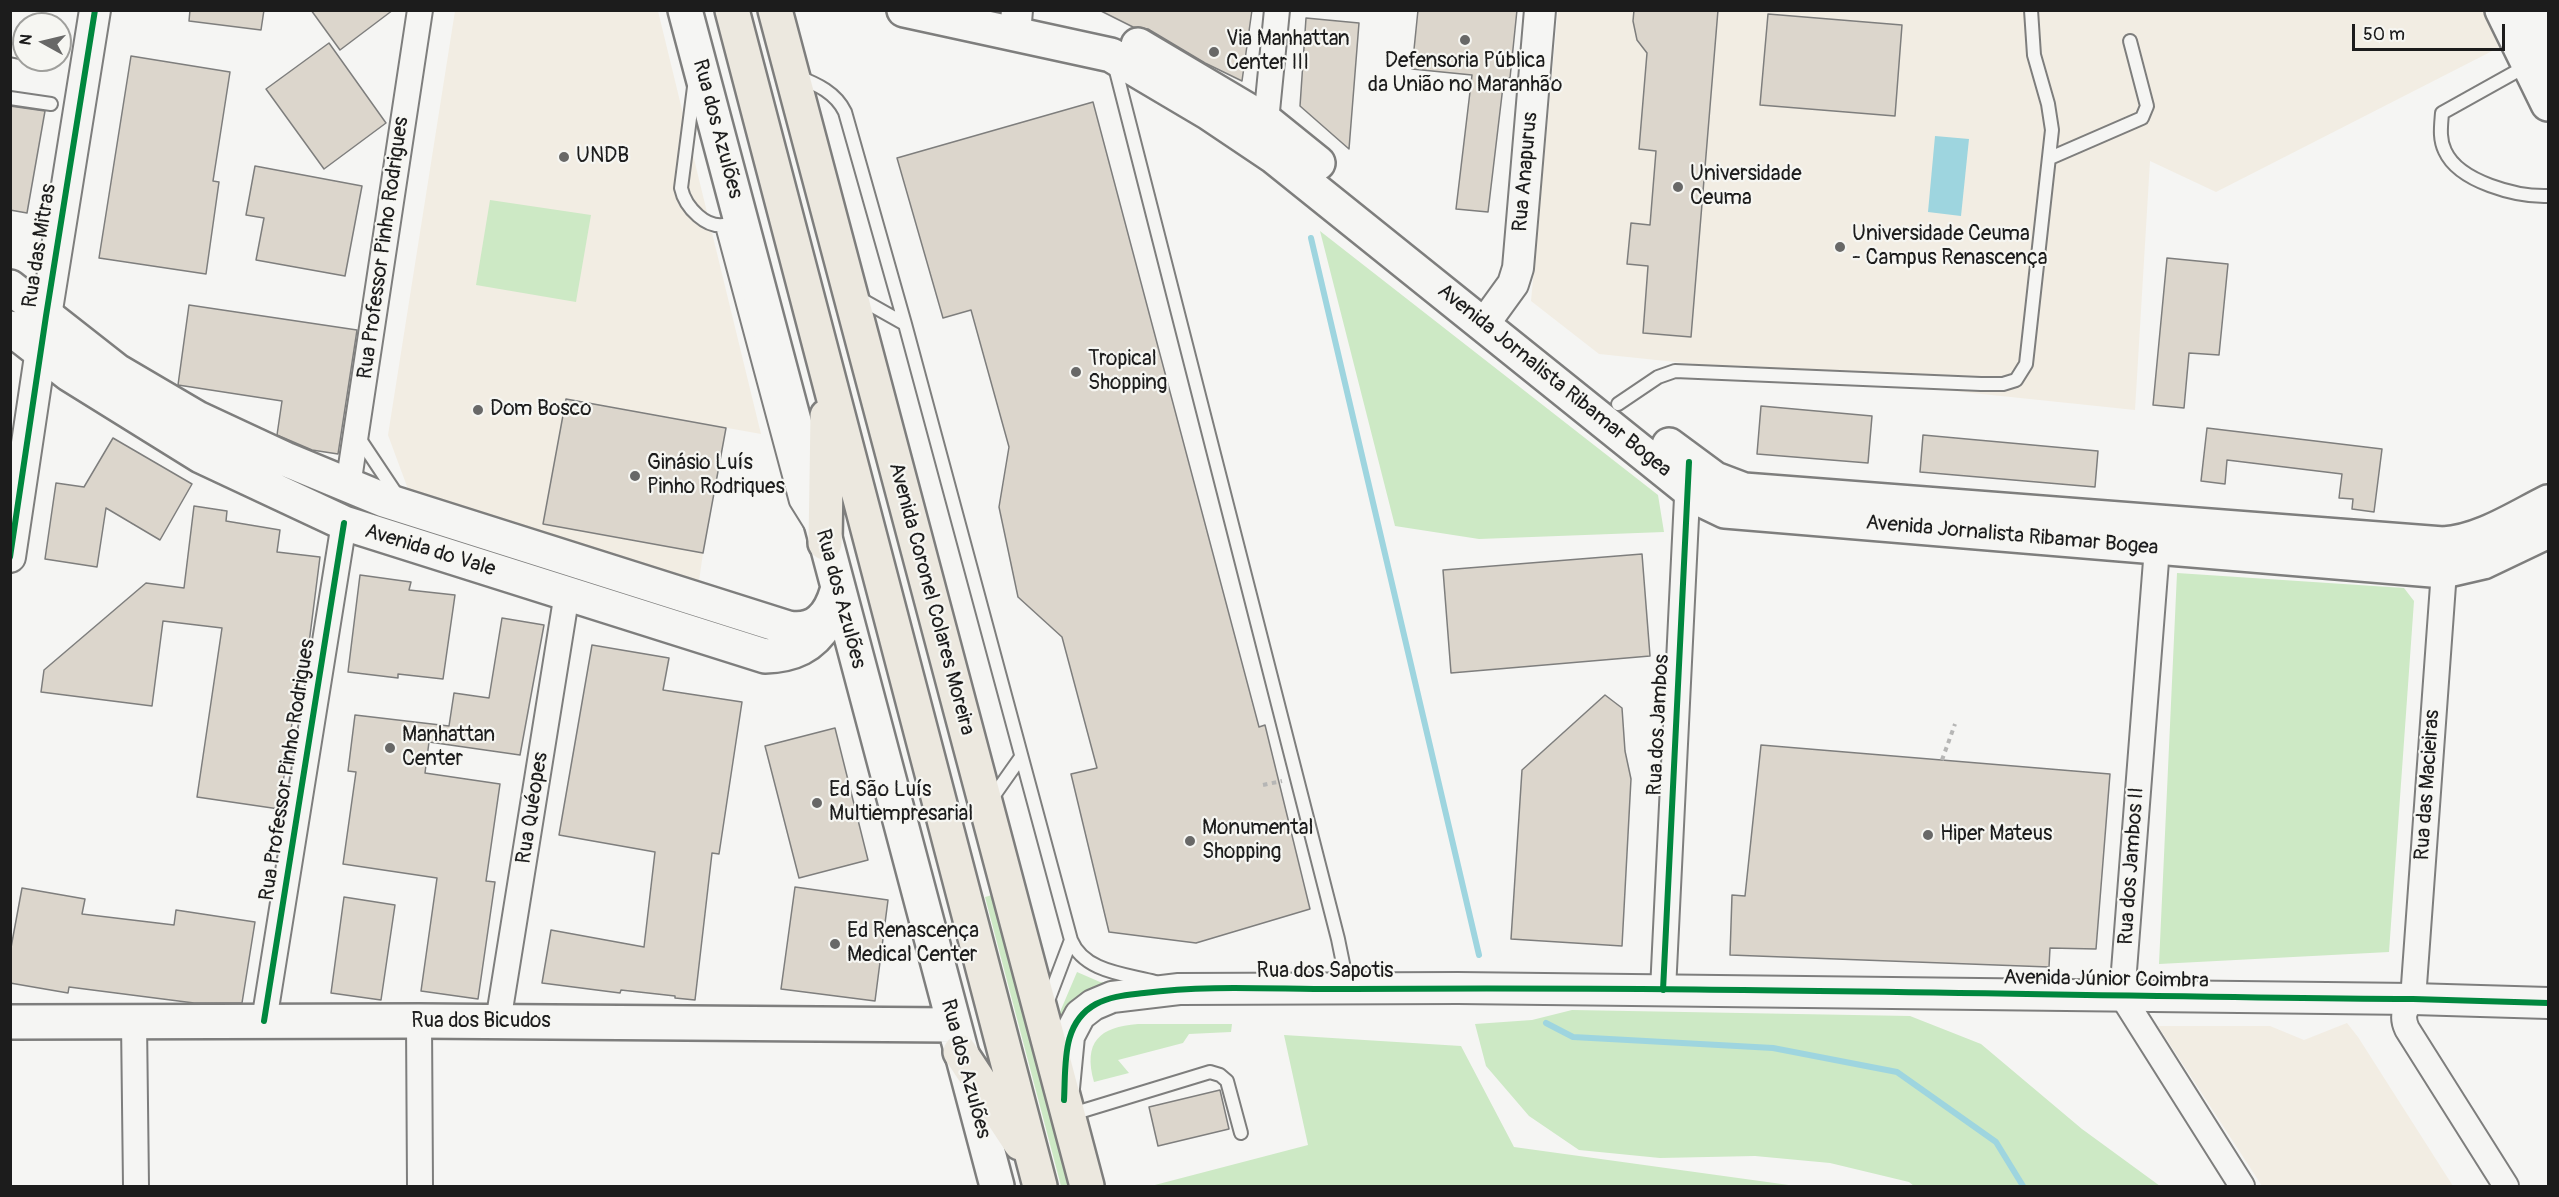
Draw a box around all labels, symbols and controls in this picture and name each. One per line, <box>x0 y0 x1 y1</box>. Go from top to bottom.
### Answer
north arrow <box>12 12 72 72</box>
scale bar <box>2355 12 2508 50</box>
text: 50 m <box>2363 23 2405 46</box>
place label: Via Manhattan Center III <box>1226 27 1350 77</box>
text: N <box>15 33 37 47</box>
marker: Defensoria Pública da União no Maranhão <box>1458 33 1472 47</box>
marker: Via Manhattan Center III <box>1207 45 1221 59</box>
place label: Defensoria Pública da União no Maranhão <box>1368 49 1562 99</box>
street label: Rua dos Azulões <box>686 57 748 201</box>
street label: Rua Anapurus <box>1508 111 1544 233</box>
street label: Rua Professor Pinho Rodrigues <box>353 115 415 381</box>
place label: UNDB <box>576 144 629 170</box>
marker: UNDB <box>557 150 571 164</box>
place label: Universidade Ceuma <box>1690 162 1801 212</box>
marker: Universidade Ceuma <box>1671 180 1685 194</box>
street label: Rua das Mitras <box>18 182 62 310</box>
place label: Universidade Ceuma - Campus Renascença <box>1852 222 2048 272</box>
marker: Universidade Ceuma - Campus Renascença <box>1833 240 1847 254</box>
street label: Avenida Jornalista Ribamar Bogea <box>1432 279 1676 483</box>
place label: Tropical Shopping <box>1088 347 1167 397</box>
marker: Tropical Shopping <box>1069 365 1083 379</box>
place label: Dom Bosco <box>490 397 592 423</box>
marker: Dom Bosco <box>471 403 485 417</box>
place label: Ginásio Luís Pinho Rodriques <box>647 451 785 501</box>
street label: Avenida Coronel Colares Moreira <box>882 460 980 738</box>
marker: Ginásio Luís Pinho Rodriques <box>628 469 642 483</box>
street label: Avenida Jornalista Ribamar Bogea <box>1865 511 2159 561</box>
street label: Avenida do Vale <box>362 519 498 583</box>
street label: Rua dos Azulões <box>809 527 871 671</box>
street label: Rua Professor Pinho Rodrigues <box>255 637 321 903</box>
street label: Rua dos Jambos <box>1643 654 1675 796</box>
street label: Rua das Macieiras <box>2410 709 2446 861</box>
place label: Manhattan Center <box>402 723 495 773</box>
marker: Manhattan Center <box>383 741 397 755</box>
street label: Rua Quéopes <box>512 750 554 866</box>
place label: Ed São Luís Multiempresarial <box>829 778 973 828</box>
street label: Rua dos Jambos II <box>2114 786 2150 946</box>
marker: Ed São Luís Multiempresarial <box>810 796 824 810</box>
place label: Monumental Shopping <box>1202 816 1313 866</box>
place label: Hiper Mateus <box>1940 822 2052 848</box>
marker: Hiper Mateus <box>1921 828 1935 842</box>
marker: Monumental Shopping <box>1183 834 1197 848</box>
place label: Ed Renascença Medical Center <box>847 919 979 969</box>
marker: Ed Renascença Medical Center <box>828 937 842 951</box>
street label: Rua dos Sapotis <box>1257 959 1393 985</box>
street label: Avenida Júnior Coimbra <box>2003 966 2209 994</box>
street label: Rua dos Azulões <box>934 997 996 1141</box>
street label: Rua dos Bicudos <box>411 1009 551 1035</box>

